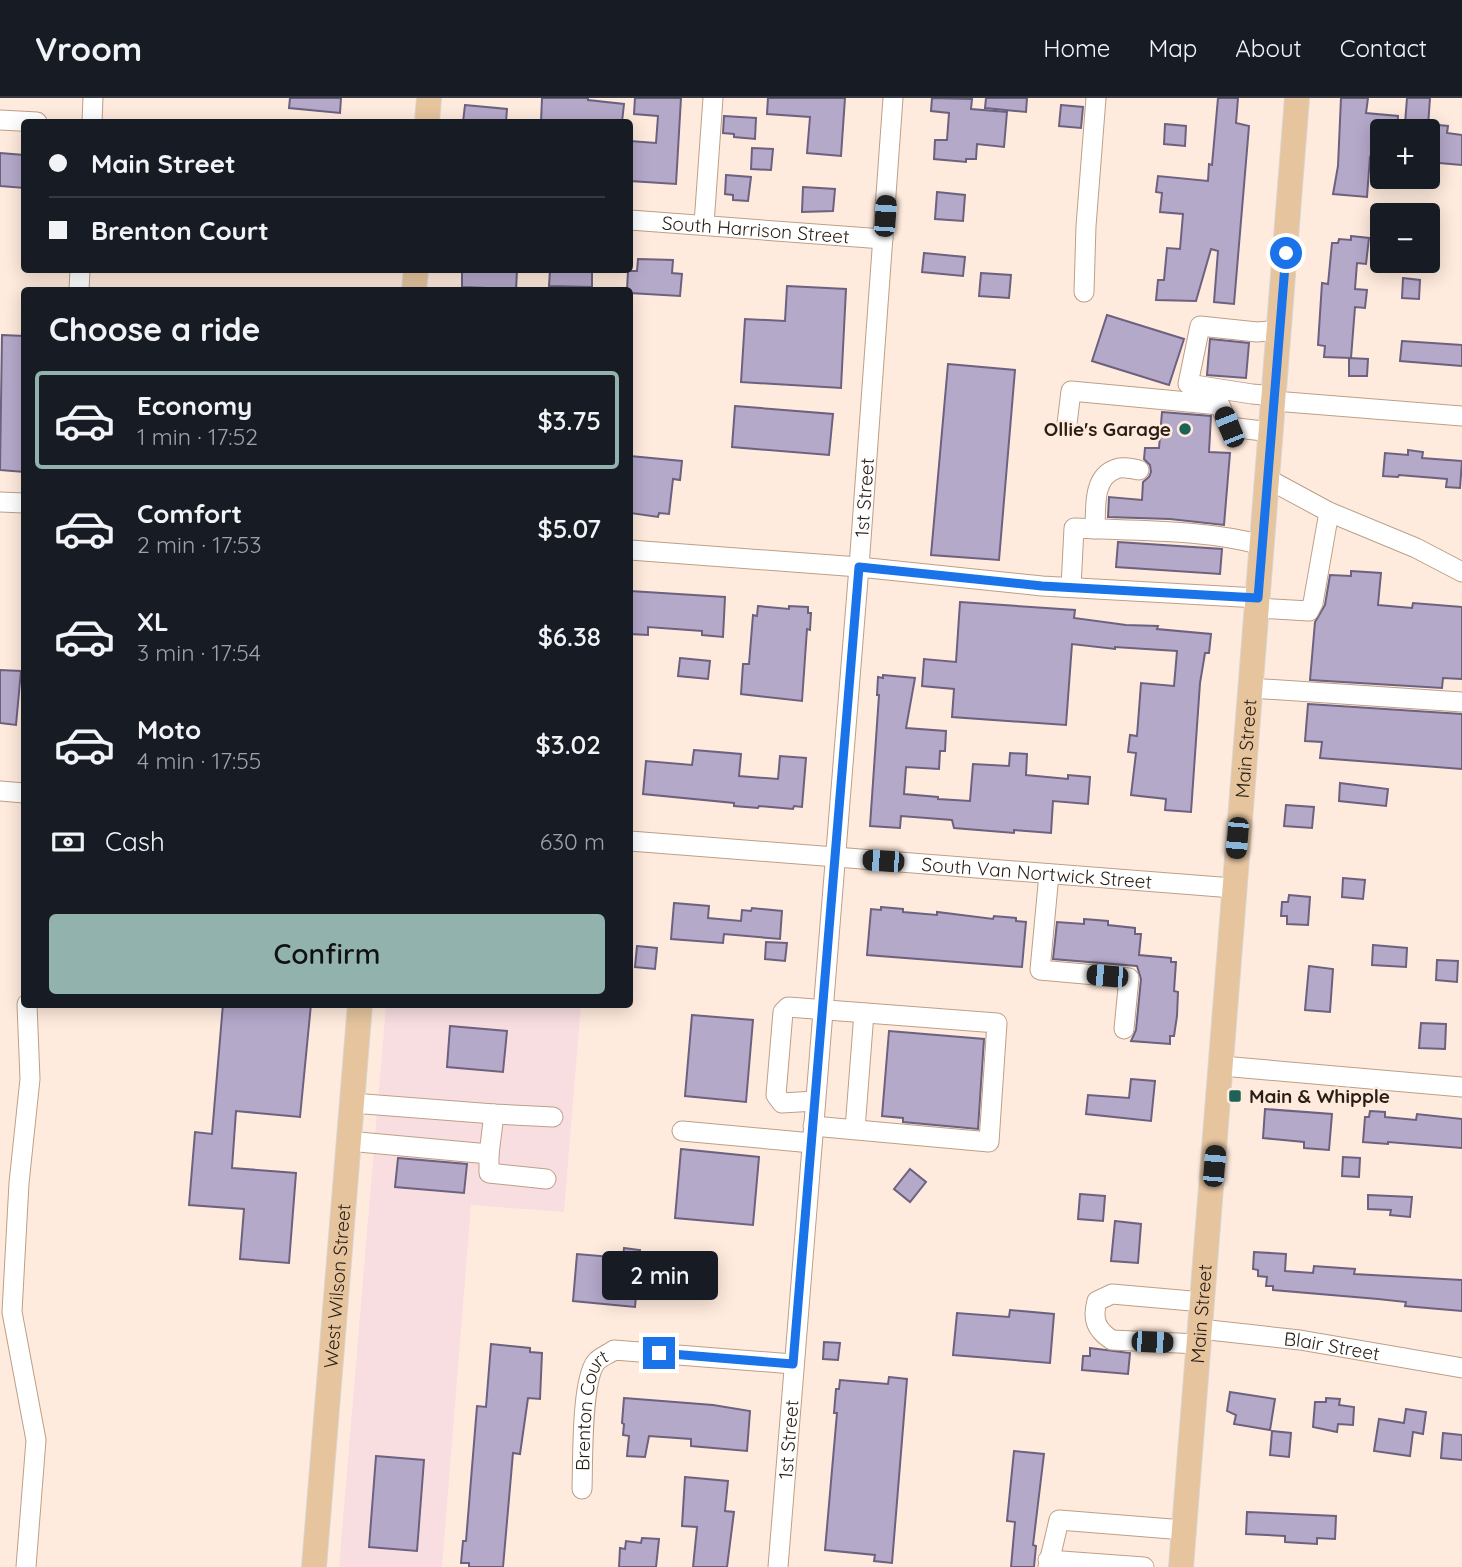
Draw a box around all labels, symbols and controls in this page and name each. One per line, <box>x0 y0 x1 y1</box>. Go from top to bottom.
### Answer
text: Vroom <box>35 28 142 69</box>
text: Home <box>1043 33 1110 63</box>
text: Map <box>1148 33 1197 63</box>
text: About <box>1235 33 1302 63</box>
text: Contact <box>1340 33 1427 63</box>
map controls <box>1370 119 1440 273</box>
button: + <box>1370 119 1440 189</box>
text: Main Street <box>91 147 236 180</box>
car <box>874 194 897 238</box>
button: − <box>1370 203 1440 273</box>
street label: South Harrison Street <box>661 210 850 248</box>
text: Brenton Court <box>91 214 269 247</box>
route start <box>1270 237 1302 269</box>
text: Choose a ride <box>49 309 261 349</box>
icon: car <box>53 389 116 452</box>
text: Economy <box>137 389 252 422</box>
text: $3.75 <box>537 404 601 437</box>
car <box>1212 404 1247 450</box>
place label: Ollie's Garage <box>1044 417 1171 441</box>
marker: Ollie's Garage <box>1177 421 1193 437</box>
text: 1 min · 17:52 <box>137 422 258 451</box>
street label: 1st Street <box>849 457 879 538</box>
icon: car <box>53 497 116 560</box>
text: Comfort <box>137 497 242 530</box>
text: $5.07 <box>538 512 601 545</box>
text: 2 min · 17:53 <box>137 530 261 559</box>
icon: car <box>53 605 116 668</box>
text: XL <box>137 605 169 638</box>
text: $6.38 <box>538 620 601 653</box>
text: 3 min · 17:54 <box>137 638 261 667</box>
street label: Main Street <box>1230 698 1262 799</box>
icon: car <box>53 713 116 776</box>
text: Moto <box>137 713 201 746</box>
text: $3.02 <box>536 728 601 761</box>
text: 4 min · 17:55 <box>137 746 261 775</box>
car <box>1225 816 1250 860</box>
icon: cash <box>49 823 87 861</box>
text: Cash <box>105 825 165 858</box>
text: 630 m <box>540 827 605 856</box>
car <box>862 849 905 873</box>
street label: South Van Nortwick Street <box>921 852 1153 894</box>
button: Confirm <box>49 914 605 994</box>
car <box>1086 964 1129 988</box>
place label: Main & Whipple <box>1249 1084 1390 1108</box>
marker: Main & Whipple <box>1227 1088 1243 1104</box>
car <box>1202 1144 1227 1188</box>
street label: West Wilson Street <box>318 1203 356 1369</box>
callout: 2 min <box>601 1252 717 1300</box>
text: 2 min <box>630 1261 690 1290</box>
street label: Main Street <box>1185 1263 1217 1364</box>
street label: Blair Street <box>1283 1326 1382 1366</box>
car <box>1131 1331 1174 1353</box>
route end <box>643 1337 675 1369</box>
street label: Brenton Court <box>570 1344 612 1471</box>
street label: 1st Street <box>773 1399 804 1480</box>

